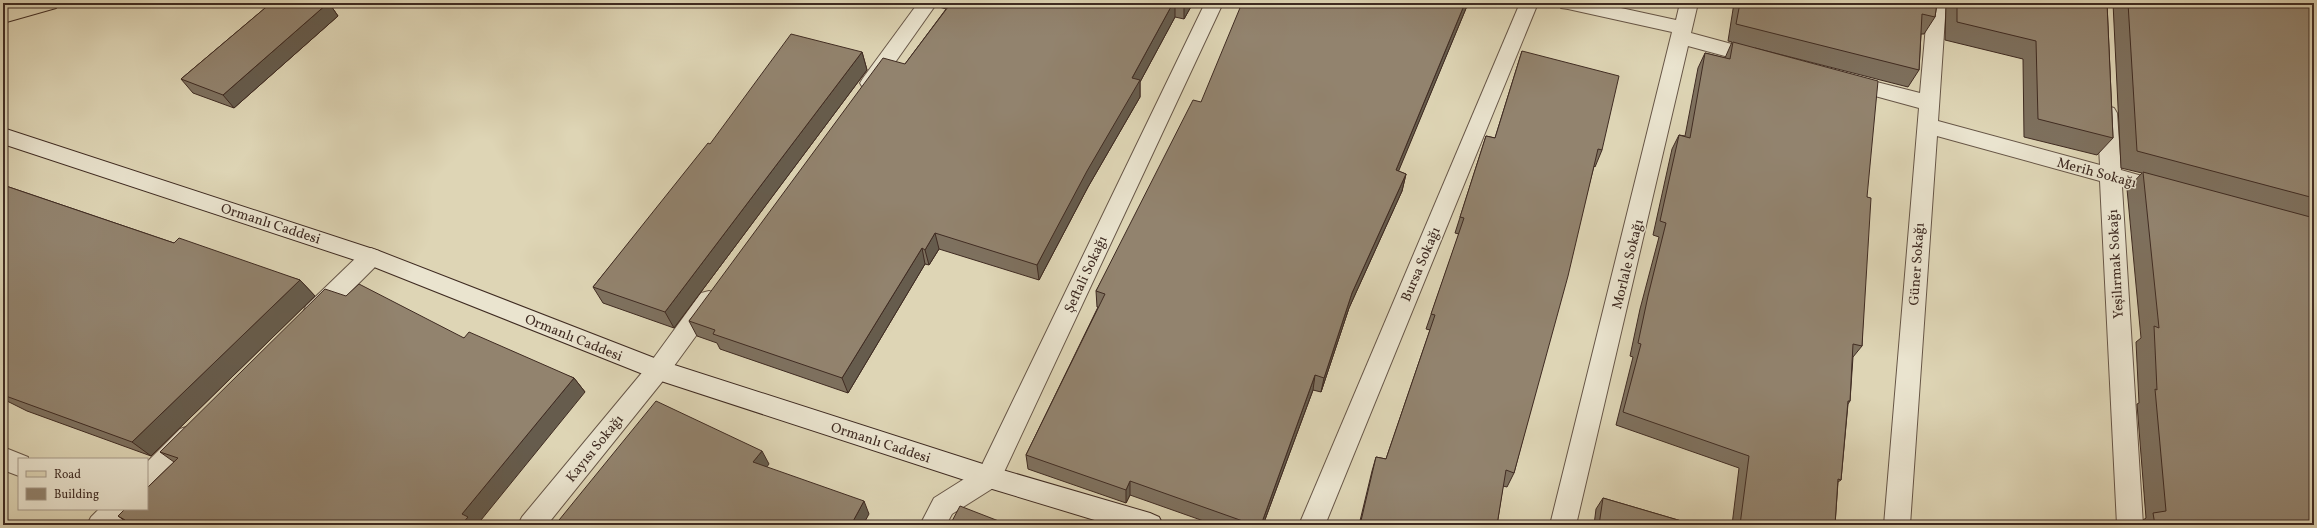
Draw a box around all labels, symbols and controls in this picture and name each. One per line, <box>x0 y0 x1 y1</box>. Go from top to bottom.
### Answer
street label: Merih Sokağı <box>2055 154 2138 193</box>
street label: Ormanlı Caddesi <box>218 199 323 249</box>
street label: Yeşilırmak Sokağı <box>2104 209 2129 319</box>
street label: Morlale Sokağı <box>1608 217 1649 311</box>
street label: Güner Sokağı <box>1905 222 1930 306</box>
street label: Bursa Sokağı <box>1397 224 1446 305</box>
street label: Şeftali Sokağı <box>1060 233 1113 316</box>
street label: Ormanlı Caddesi <box>522 310 625 367</box>
street label: Kayısı Sokağı <box>562 411 628 487</box>
street label: Ormanlı Caddesi <box>828 418 933 468</box>
legend <box>18 458 148 510</box>
text: Road <box>54 467 81 483</box>
text: Building <box>54 487 99 503</box>

